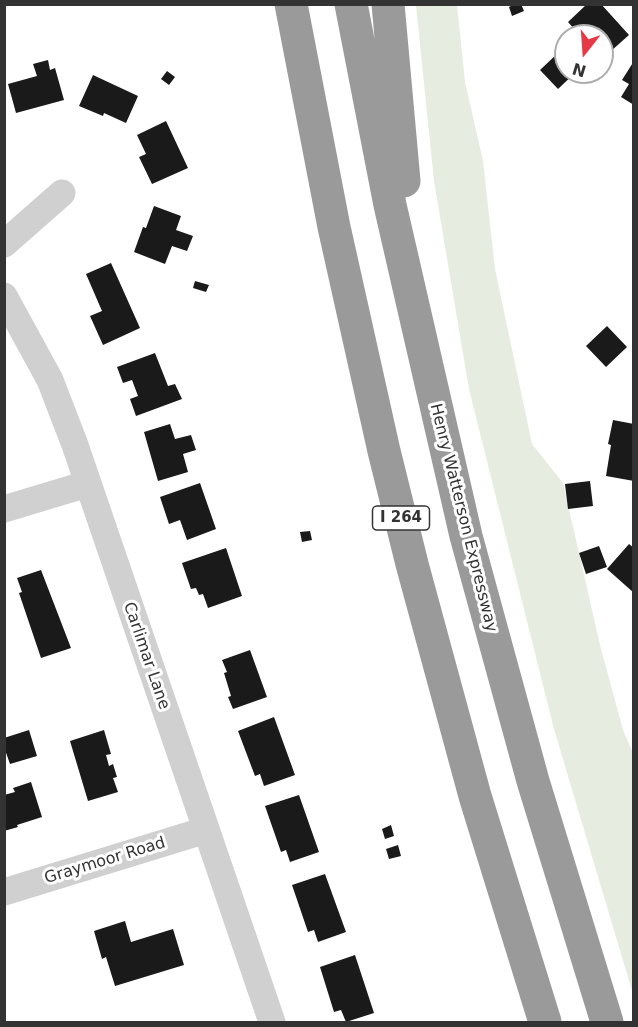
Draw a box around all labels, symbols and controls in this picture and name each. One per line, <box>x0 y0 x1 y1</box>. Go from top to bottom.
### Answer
north arrow <box>554 24 614 84</box>
text: N <box>570 59 588 81</box>
street label: Henry Watterson Expressway <box>425 402 501 634</box>
road number: I 264 <box>372 506 430 530</box>
street label: Carlimar Lane <box>119 600 173 712</box>
street label: Graymoor Road <box>42 834 168 888</box>

